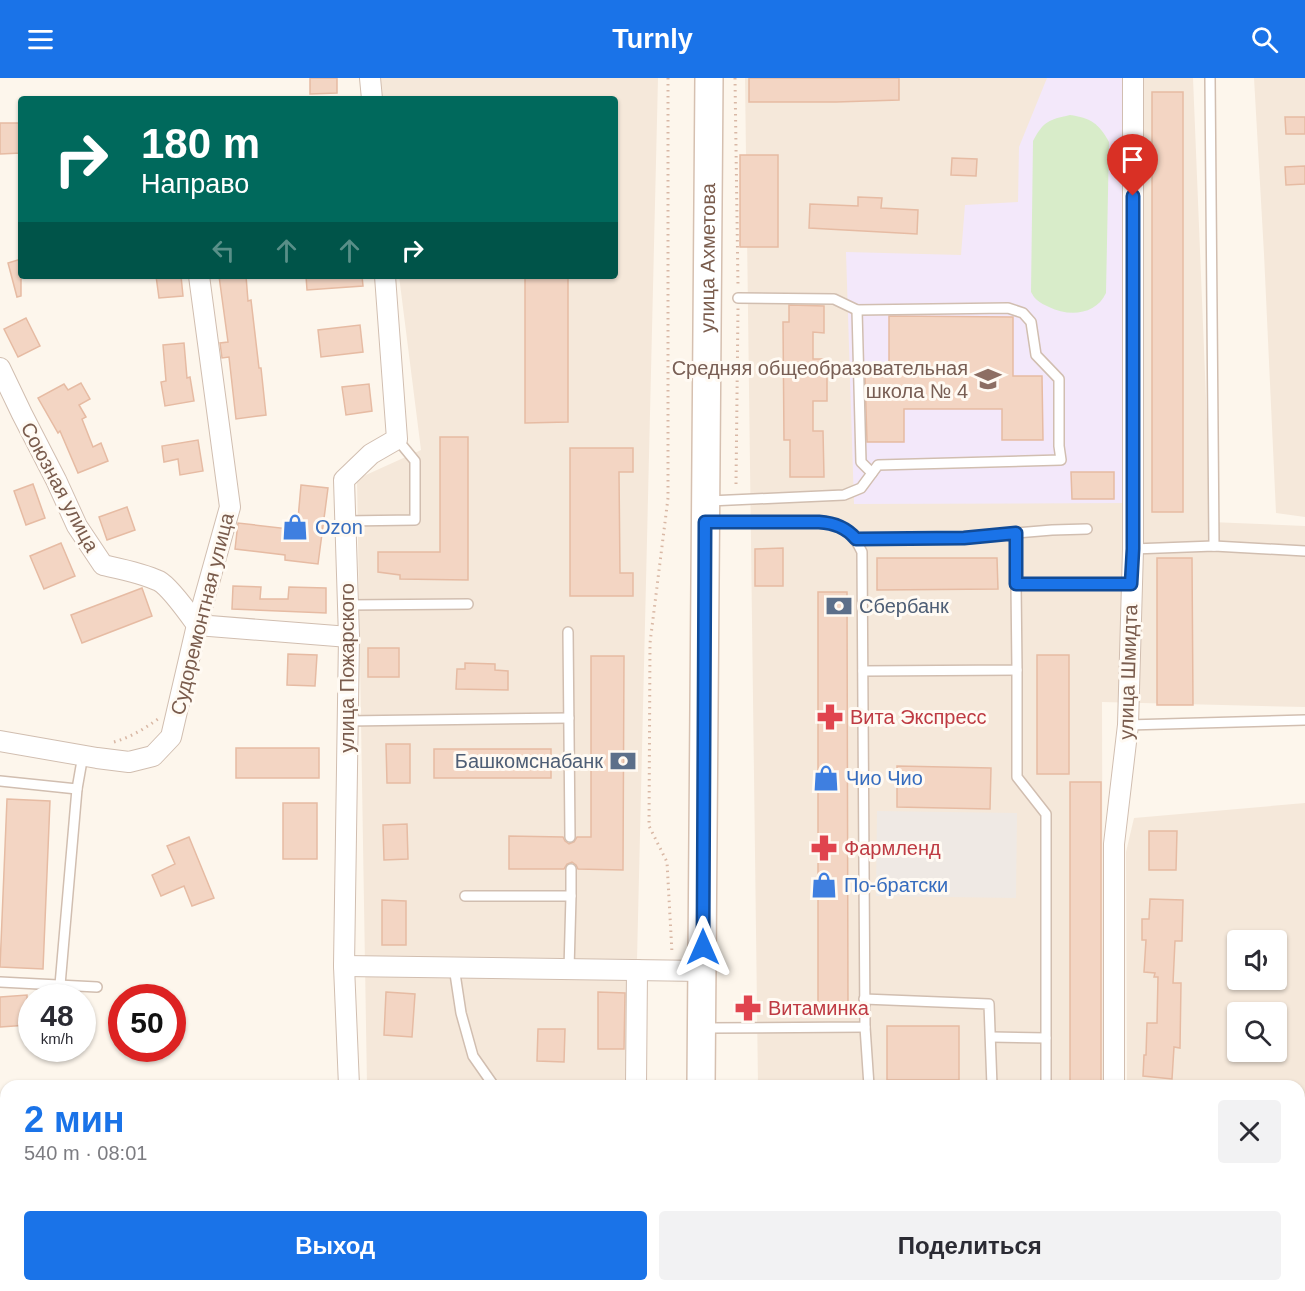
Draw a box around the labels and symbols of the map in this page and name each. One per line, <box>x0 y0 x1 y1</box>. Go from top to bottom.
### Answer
pin <box>1107 134 1158 196</box>
street label: улица Ахметова <box>696 182 719 333</box>
place label: Средняя общеобразовательная школа № 4 <box>672 357 968 402</box>
school or university icon: Средняя общеобразовательная школа № 4 <box>973 364 1003 394</box>
street label: Союзная улица <box>17 419 104 556</box>
street label: Судоремонтная улица <box>166 510 238 717</box>
shop icon: Ozon <box>280 512 310 542</box>
place label: Ozon <box>315 516 363 538</box>
street label: улица Пожарского <box>336 583 358 753</box>
bank icon: Сбербанк <box>824 591 854 621</box>
place label: Сбербанк <box>859 595 949 617</box>
street label: улица Шмидта <box>1115 603 1141 740</box>
pharmacy icon: Вита Экспресс <box>815 702 845 732</box>
place label: Вита Экспресс <box>850 706 987 728</box>
bank icon: Башкомснабанк <box>608 746 638 776</box>
place label: Башкомснабанк <box>455 750 603 772</box>
shop icon: Чио Чио <box>811 763 841 793</box>
place label: Чио Чио <box>846 767 923 789</box>
pharmacy icon: Фармленд <box>809 833 839 863</box>
place label: Фармленд <box>844 837 941 859</box>
shop icon: По-братски <box>809 870 839 900</box>
place label: По-братски <box>844 874 948 896</box>
position arrow <box>671 915 735 979</box>
speed limit sign: 50 <box>108 984 186 1062</box>
pharmacy icon: Витаминка <box>733 993 763 1023</box>
place label: Витаминка <box>768 997 870 1019</box>

